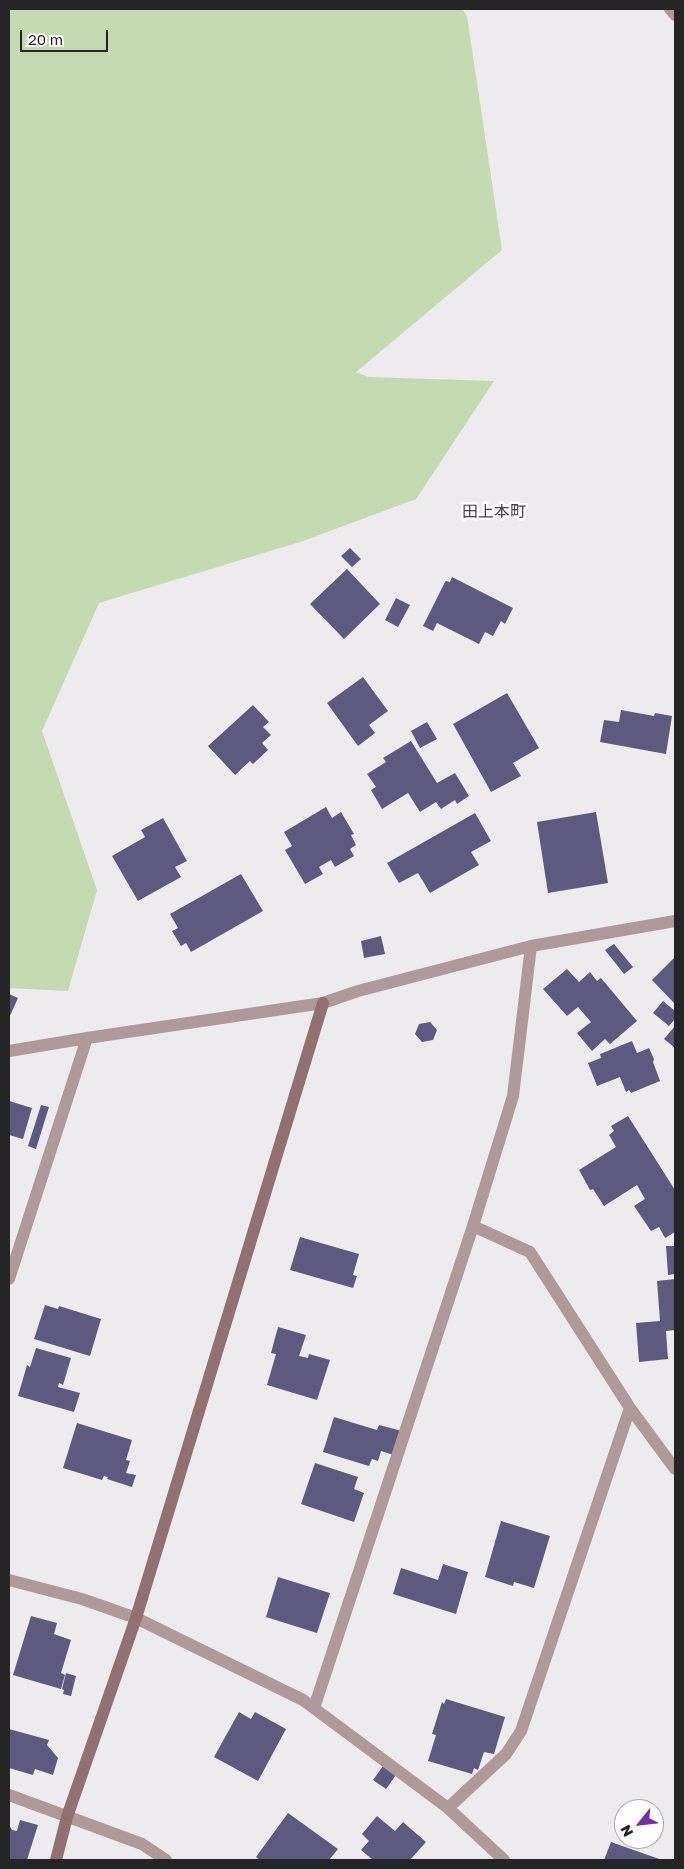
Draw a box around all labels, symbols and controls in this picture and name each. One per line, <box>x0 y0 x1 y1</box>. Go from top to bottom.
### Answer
scale bar <box>22 20 110 52</box>
text: 20 m <box>28 30 63 48</box>
district label: 田上本町 <box>462 502 526 522</box>
north arrow <box>614 1799 664 1849</box>
text: N <box>616 1822 636 1840</box>

